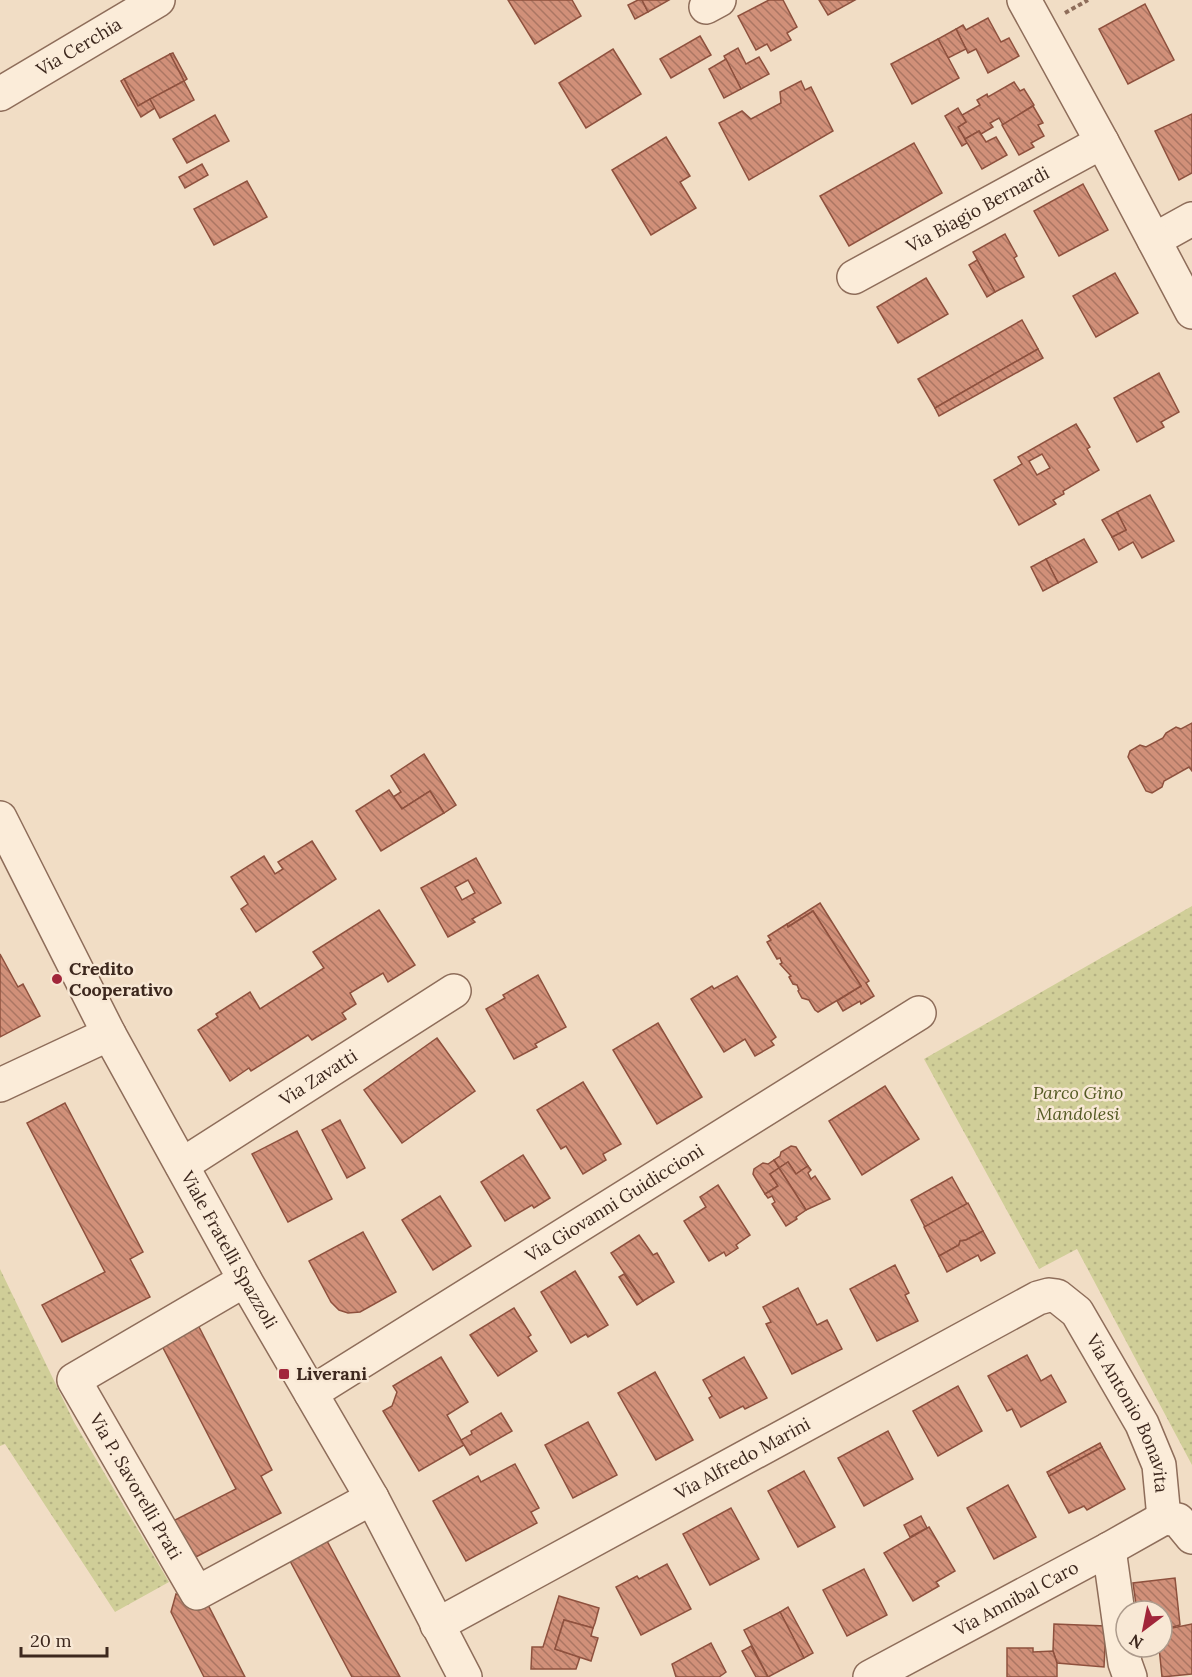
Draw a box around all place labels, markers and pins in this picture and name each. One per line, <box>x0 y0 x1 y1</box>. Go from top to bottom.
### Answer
place label: Credito Cooperativo <box>69 957 173 1001</box>
marker: Credito Cooperativo <box>50 972 64 986</box>
place label: Liverani <box>296 1362 367 1385</box>
marker: Liverani <box>277 1367 291 1381</box>

